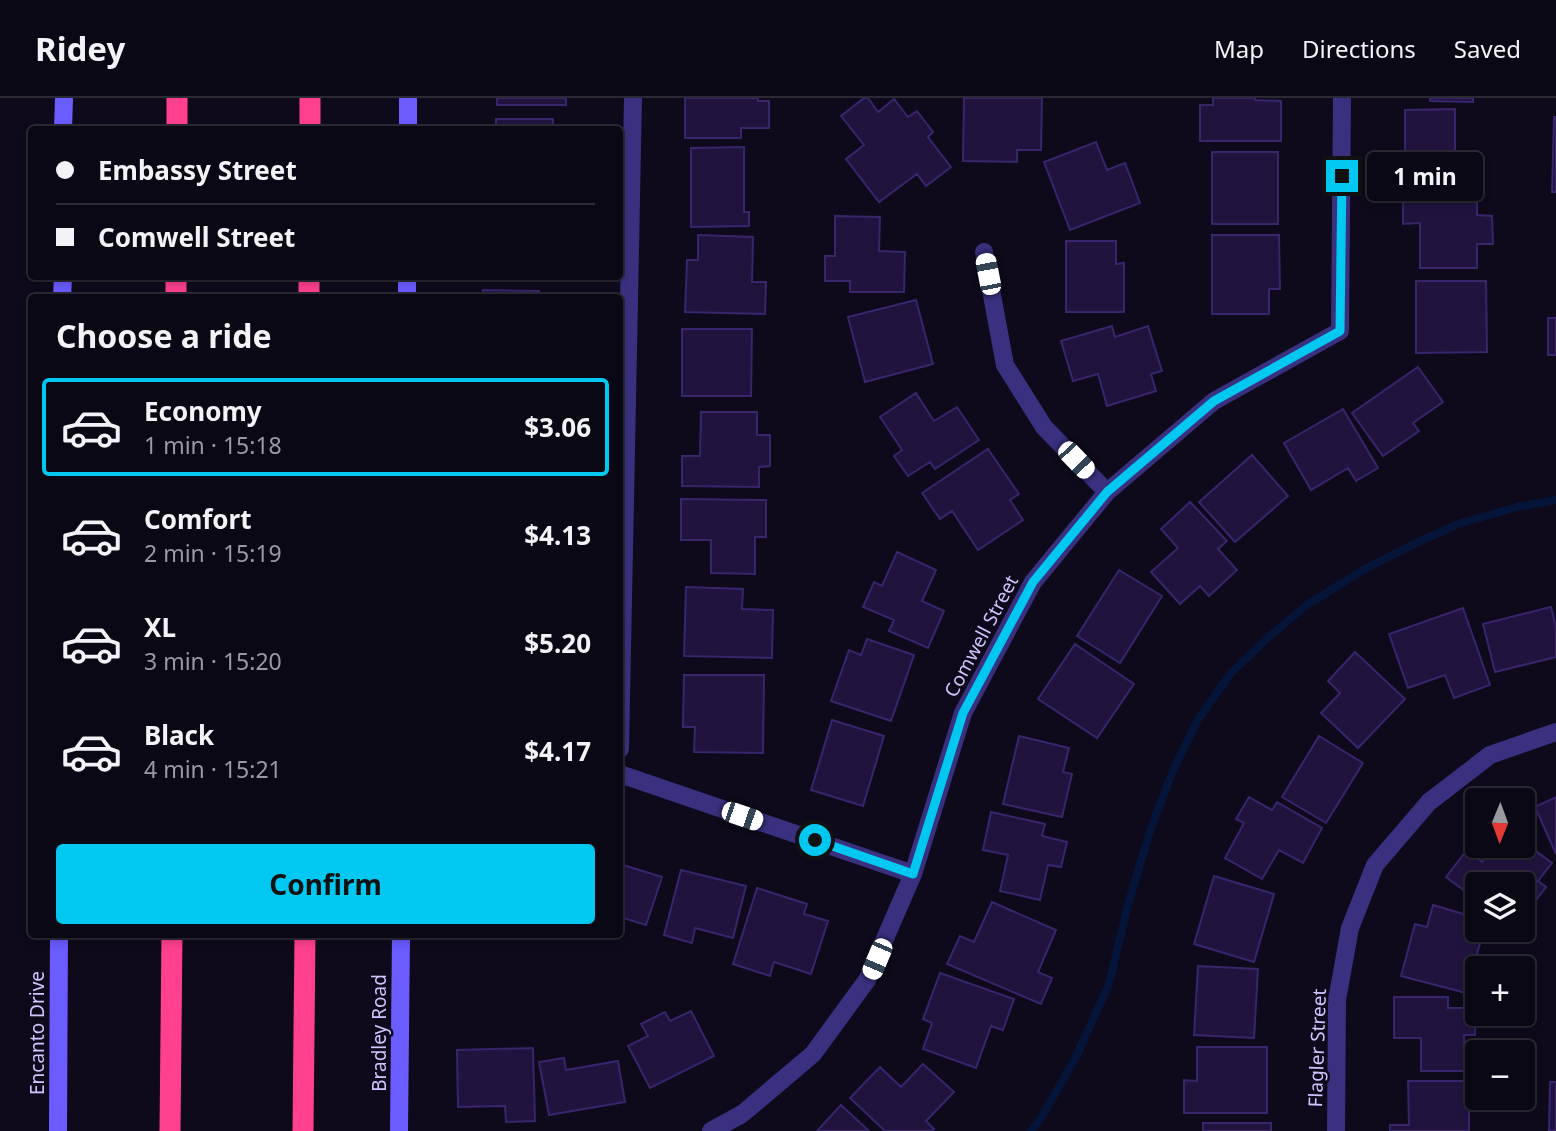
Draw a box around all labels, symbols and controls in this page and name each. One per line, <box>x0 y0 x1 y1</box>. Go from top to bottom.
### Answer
text: Ridey <box>35 26 125 71</box>
text: Map <box>1214 32 1264 65</box>
text: Directions <box>1302 32 1416 65</box>
text: Saved <box>1454 32 1521 65</box>
text: Embassy Street <box>98 152 297 188</box>
callout: 1 min <box>1366 152 1482 200</box>
route end <box>1326 160 1358 192</box>
text: 1 min <box>1393 160 1457 192</box>
text: Comwell Street <box>98 219 295 255</box>
car <box>974 251 1003 297</box>
text: Choose a ride <box>56 314 272 357</box>
text: Economy <box>144 393 262 429</box>
icon: car <box>60 396 123 459</box>
text: $3.06 <box>524 409 591 445</box>
text: 1 min · 15:18 <box>144 429 282 461</box>
car <box>1054 438 1099 482</box>
text: Comfort <box>144 501 252 537</box>
icon: car <box>60 504 123 567</box>
text: $4.13 <box>524 517 591 553</box>
text: 2 min · 15:19 <box>144 537 282 569</box>
street label: Comwell Street <box>938 570 1024 702</box>
text: XL <box>144 609 176 645</box>
icon: car <box>60 612 123 675</box>
text: $5.20 <box>524 625 591 661</box>
text: 3 min · 15:20 <box>144 645 282 677</box>
text: Black <box>144 717 214 753</box>
icon: car <box>60 720 123 783</box>
text: $4.17 <box>524 733 591 769</box>
text: 4 min · 15:21 <box>144 753 282 785</box>
north arrow <box>1465 788 1535 858</box>
map controls <box>1465 788 1535 1110</box>
car <box>719 799 766 833</box>
route start <box>799 824 831 856</box>
button: Confirm <box>56 844 595 924</box>
button: layers <box>1465 872 1535 942</box>
car <box>860 936 895 982</box>
button: + <box>1465 956 1535 1026</box>
street label: Encanto Drive <box>24 971 50 1095</box>
street label: Bradley Road <box>366 974 392 1092</box>
street label: Flagler Street <box>1302 988 1332 1108</box>
button: − <box>1465 1040 1535 1110</box>

